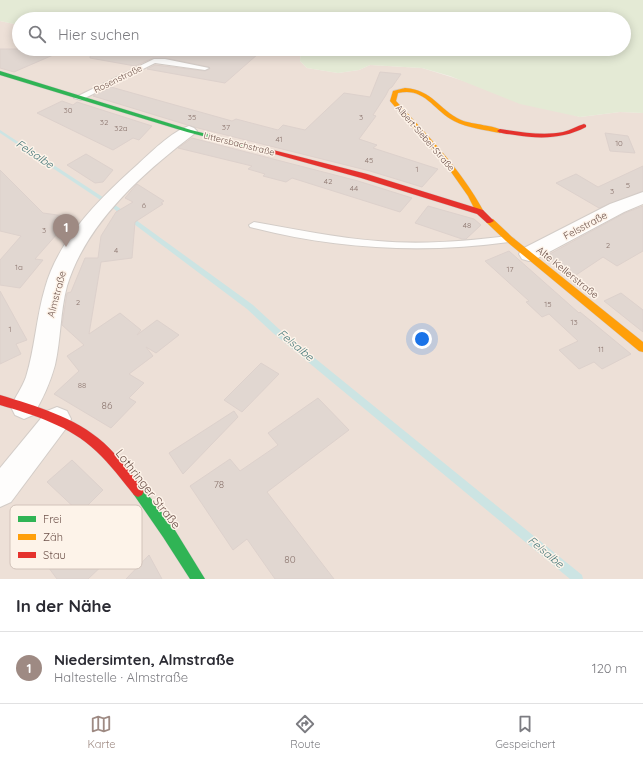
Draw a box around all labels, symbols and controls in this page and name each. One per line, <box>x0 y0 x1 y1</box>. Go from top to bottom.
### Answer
search box <box>12 12 631 56</box>
icon: search <box>26 23 48 45</box>
text: Hier suchen <box>58 25 139 44</box>
street label: Rosenstraße <box>92 62 144 95</box>
street label: Albert-Siebel-Straße <box>394 102 457 173</box>
house number: 30 <box>64 105 73 115</box>
house number: 35 <box>188 112 196 122</box>
house number: 3 <box>359 112 363 122</box>
house number: 32 <box>100 117 109 127</box>
house number: 37 <box>222 122 230 132</box>
house number: 32a <box>114 123 128 133</box>
street label: Littersbachstraße <box>202 129 276 158</box>
house number: 41 <box>275 134 283 144</box>
water label: Felsalbe <box>14 136 57 172</box>
house number: 10 <box>615 138 623 148</box>
house number: 45 <box>365 155 373 165</box>
house number: 1 <box>416 164 419 174</box>
house number: 42 <box>324 176 333 186</box>
house number: 5 <box>626 180 630 190</box>
house number: 44 <box>350 183 358 193</box>
house number: 3 <box>610 186 614 196</box>
house number: 6 <box>142 200 147 210</box>
street label: Felsstraße <box>561 208 610 242</box>
pin: 1 <box>53 214 79 247</box>
house number: 48 <box>463 220 471 230</box>
house number: 3 <box>42 225 46 235</box>
house number: 2 <box>606 240 611 250</box>
street label: Alte Kellerstraße <box>534 243 602 302</box>
house number: 4 <box>114 245 118 255</box>
house number: 1a <box>15 262 23 272</box>
house number: 17 <box>506 264 514 274</box>
street label: Almstraße <box>44 269 69 319</box>
house number: 2 <box>76 297 81 307</box>
house number: 15 <box>544 299 552 309</box>
house number: 13 <box>570 317 578 327</box>
house number: 1 <box>9 324 12 334</box>
water label: Felsalbe <box>275 326 317 364</box>
your location <box>412 329 432 349</box>
house number: 11 <box>598 344 604 354</box>
house number: 88 <box>78 380 86 390</box>
house number: 86 <box>102 399 113 412</box>
street label: Lothringer Straße <box>113 446 184 532</box>
house number: 78 <box>214 478 224 491</box>
legend <box>10 505 142 569</box>
text: Frei <box>43 512 62 526</box>
text: Zäh <box>43 530 63 544</box>
water label: Felsalbe <box>525 533 567 571</box>
text: Stau <box>43 548 66 562</box>
house number: 80 <box>284 553 296 566</box>
text: In der Nähe <box>16 595 112 616</box>
text: Niedersimten, Almstraße <box>54 650 234 669</box>
text: 1 <box>26 660 32 676</box>
text: 120 m <box>592 660 627 676</box>
text: Haltestelle · Almstraße <box>54 669 188 685</box>
tab: Karte <box>87 713 116 751</box>
tab: Route <box>290 713 320 751</box>
tab: Gespeichert <box>495 713 556 751</box>

